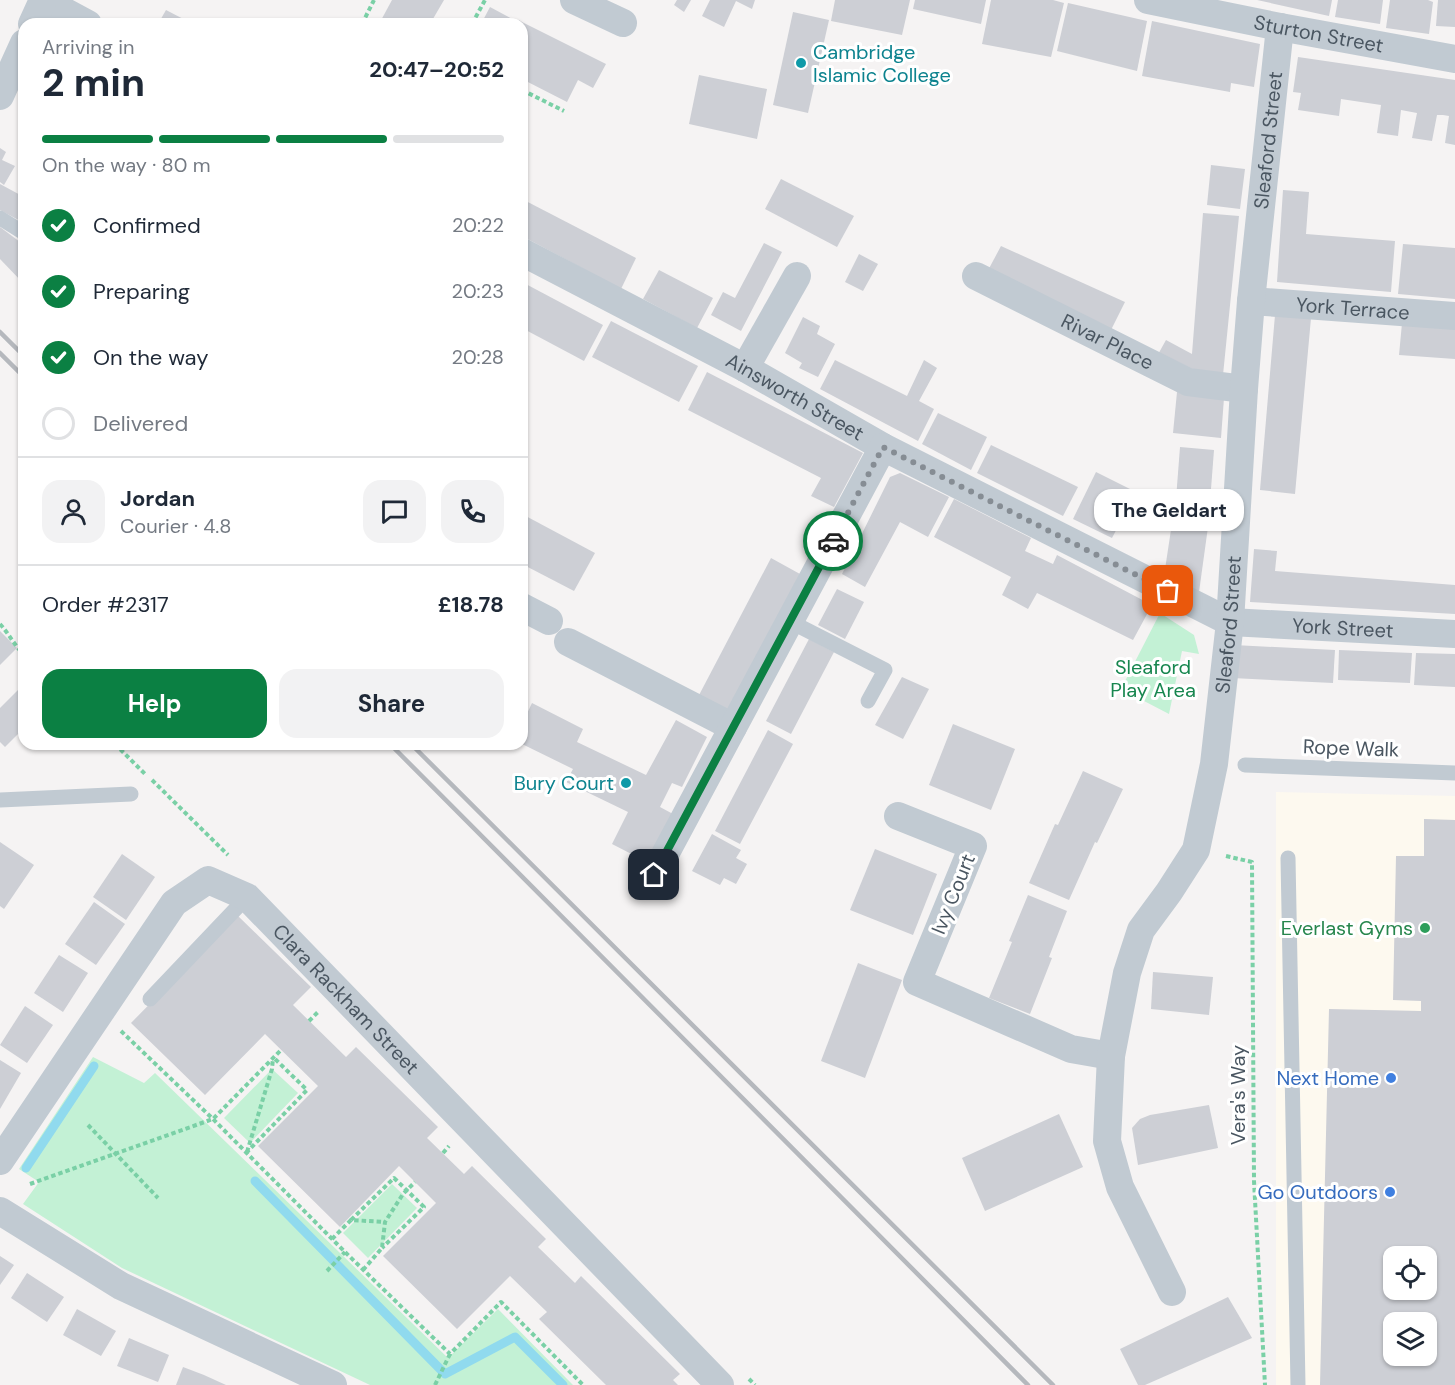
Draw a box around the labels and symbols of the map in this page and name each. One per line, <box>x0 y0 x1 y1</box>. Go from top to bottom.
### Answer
street label: Sturton Street <box>1252 9 1386 59</box>
place label: Cambridge Islamic College <box>813 39 951 88</box>
marker: Cambridge Islamic College <box>794 56 808 70</box>
street label: Sleaford Street <box>1248 70 1288 210</box>
street label: York Terrace <box>1295 291 1410 326</box>
street label: Rivar Place <box>1057 308 1158 376</box>
street label: Ainsworth Street <box>721 347 869 446</box>
callout: The Geldart <box>1093 489 1243 531</box>
courier <box>803 511 863 571</box>
street label: Sleaford Street <box>1209 555 1247 695</box>
pin <box>1142 565 1193 616</box>
street label: York Street <box>1292 612 1394 644</box>
park label: Sleaford Play Area <box>1110 654 1196 703</box>
street label: Rope Walk <box>1303 733 1399 763</box>
place label: Bury Court <box>514 770 614 796</box>
marker: Bury Court <box>619 776 633 790</box>
pin <box>628 849 679 900</box>
street label: Ivy Court <box>925 850 981 938</box>
place label: Everlast Gyms <box>1281 915 1413 941</box>
street label: Clara Rackham Street <box>267 918 425 1080</box>
marker: Everlast Gyms <box>1418 921 1432 935</box>
street label: Vera's Way <box>1225 1045 1251 1145</box>
place label: Next Home <box>1277 1065 1379 1091</box>
marker: Next Home <box>1384 1071 1398 1085</box>
place label: Go Outdoors <box>1257 1179 1378 1205</box>
marker: Go Outdoors <box>1383 1185 1397 1199</box>

